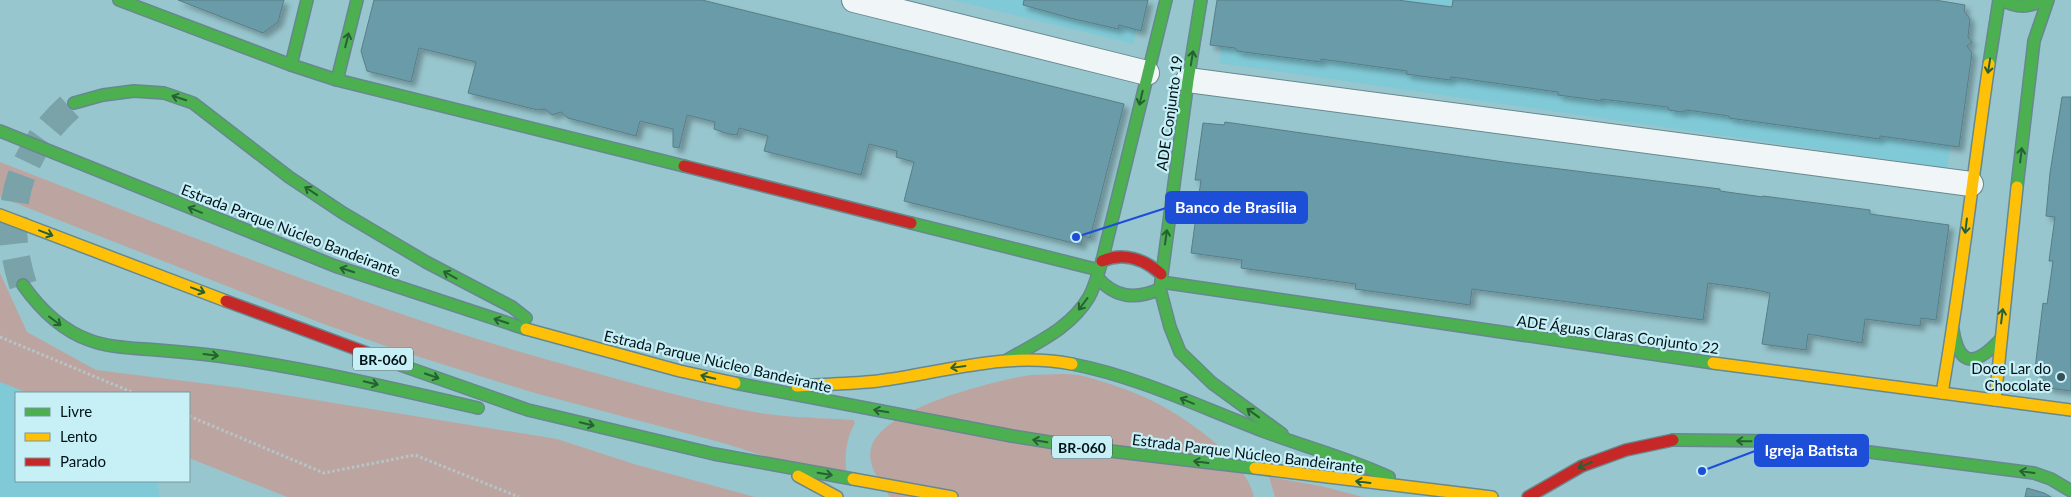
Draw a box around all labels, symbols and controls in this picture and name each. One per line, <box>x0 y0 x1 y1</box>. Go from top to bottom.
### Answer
one-way arrow <box>343 33 353 49</box>
one-way arrow <box>1187 51 1197 67</box>
street label: ADE Conjunto 19 <box>1152 54 1186 172</box>
one-way arrow <box>1984 57 1994 73</box>
one-way arrow <box>1136 90 1145 106</box>
one-way arrow <box>171 93 187 103</box>
one-way arrow <box>2016 147 2026 163</box>
street label: Estrada Parque Núcleo Bandeirante <box>179 180 403 280</box>
one-way arrow <box>304 186 318 196</box>
callout: Banco de Brasília <box>1166 192 1307 223</box>
text: Banco de Brasília <box>1175 197 1297 216</box>
one-way arrow <box>188 205 204 214</box>
one-way arrow <box>1961 218 1971 234</box>
one-way arrow <box>37 229 53 238</box>
one-way arrow <box>1161 229 1171 245</box>
one-way arrow <box>339 264 355 274</box>
one-way arrow <box>444 270 458 280</box>
one-way arrow <box>189 286 205 295</box>
one-way arrow <box>1078 297 1089 310</box>
one-way arrow <box>1997 309 2007 325</box>
street label: ADE Águas Claras Conjunto 22 <box>1516 311 1720 357</box>
one-way arrow <box>48 315 61 326</box>
one-way arrow <box>493 315 509 325</box>
street label: Estrada Parque Núcleo Bandeirante <box>602 326 834 396</box>
road number: BR-060 <box>353 348 413 370</box>
one-way arrow <box>203 351 219 361</box>
place label: Doce Lar do Chocolate <box>1971 359 2051 394</box>
one-way arrow <box>951 362 967 372</box>
marker: Doce Lar do Chocolate <box>2055 371 2067 383</box>
one-way arrow <box>424 372 439 381</box>
one-way arrow <box>701 372 717 381</box>
one-way arrow <box>363 379 379 388</box>
legend <box>15 392 190 482</box>
one-way arrow <box>1180 395 1195 405</box>
text: Livre <box>60 402 92 420</box>
one-way arrow <box>873 406 889 416</box>
one-way arrow <box>1247 408 1261 419</box>
one-way arrow <box>579 420 595 429</box>
text: Lento <box>60 427 97 445</box>
street label: Estrada Parque Núcleo Bandeirante <box>1131 430 1365 476</box>
one-way arrow <box>1033 435 1049 445</box>
callout: Igreja Batista <box>1755 435 1868 466</box>
road number: BR-060 <box>1052 436 1112 458</box>
one-way arrow <box>1736 436 1752 446</box>
text: Igreja Batista <box>1764 440 1858 459</box>
text: Parado <box>60 452 106 470</box>
one-way arrow <box>1194 457 1210 467</box>
one-way arrow <box>1578 461 1593 470</box>
one-way arrow <box>2019 467 2035 477</box>
one-way arrow <box>817 469 833 479</box>
one-way arrow <box>1355 477 1371 487</box>

